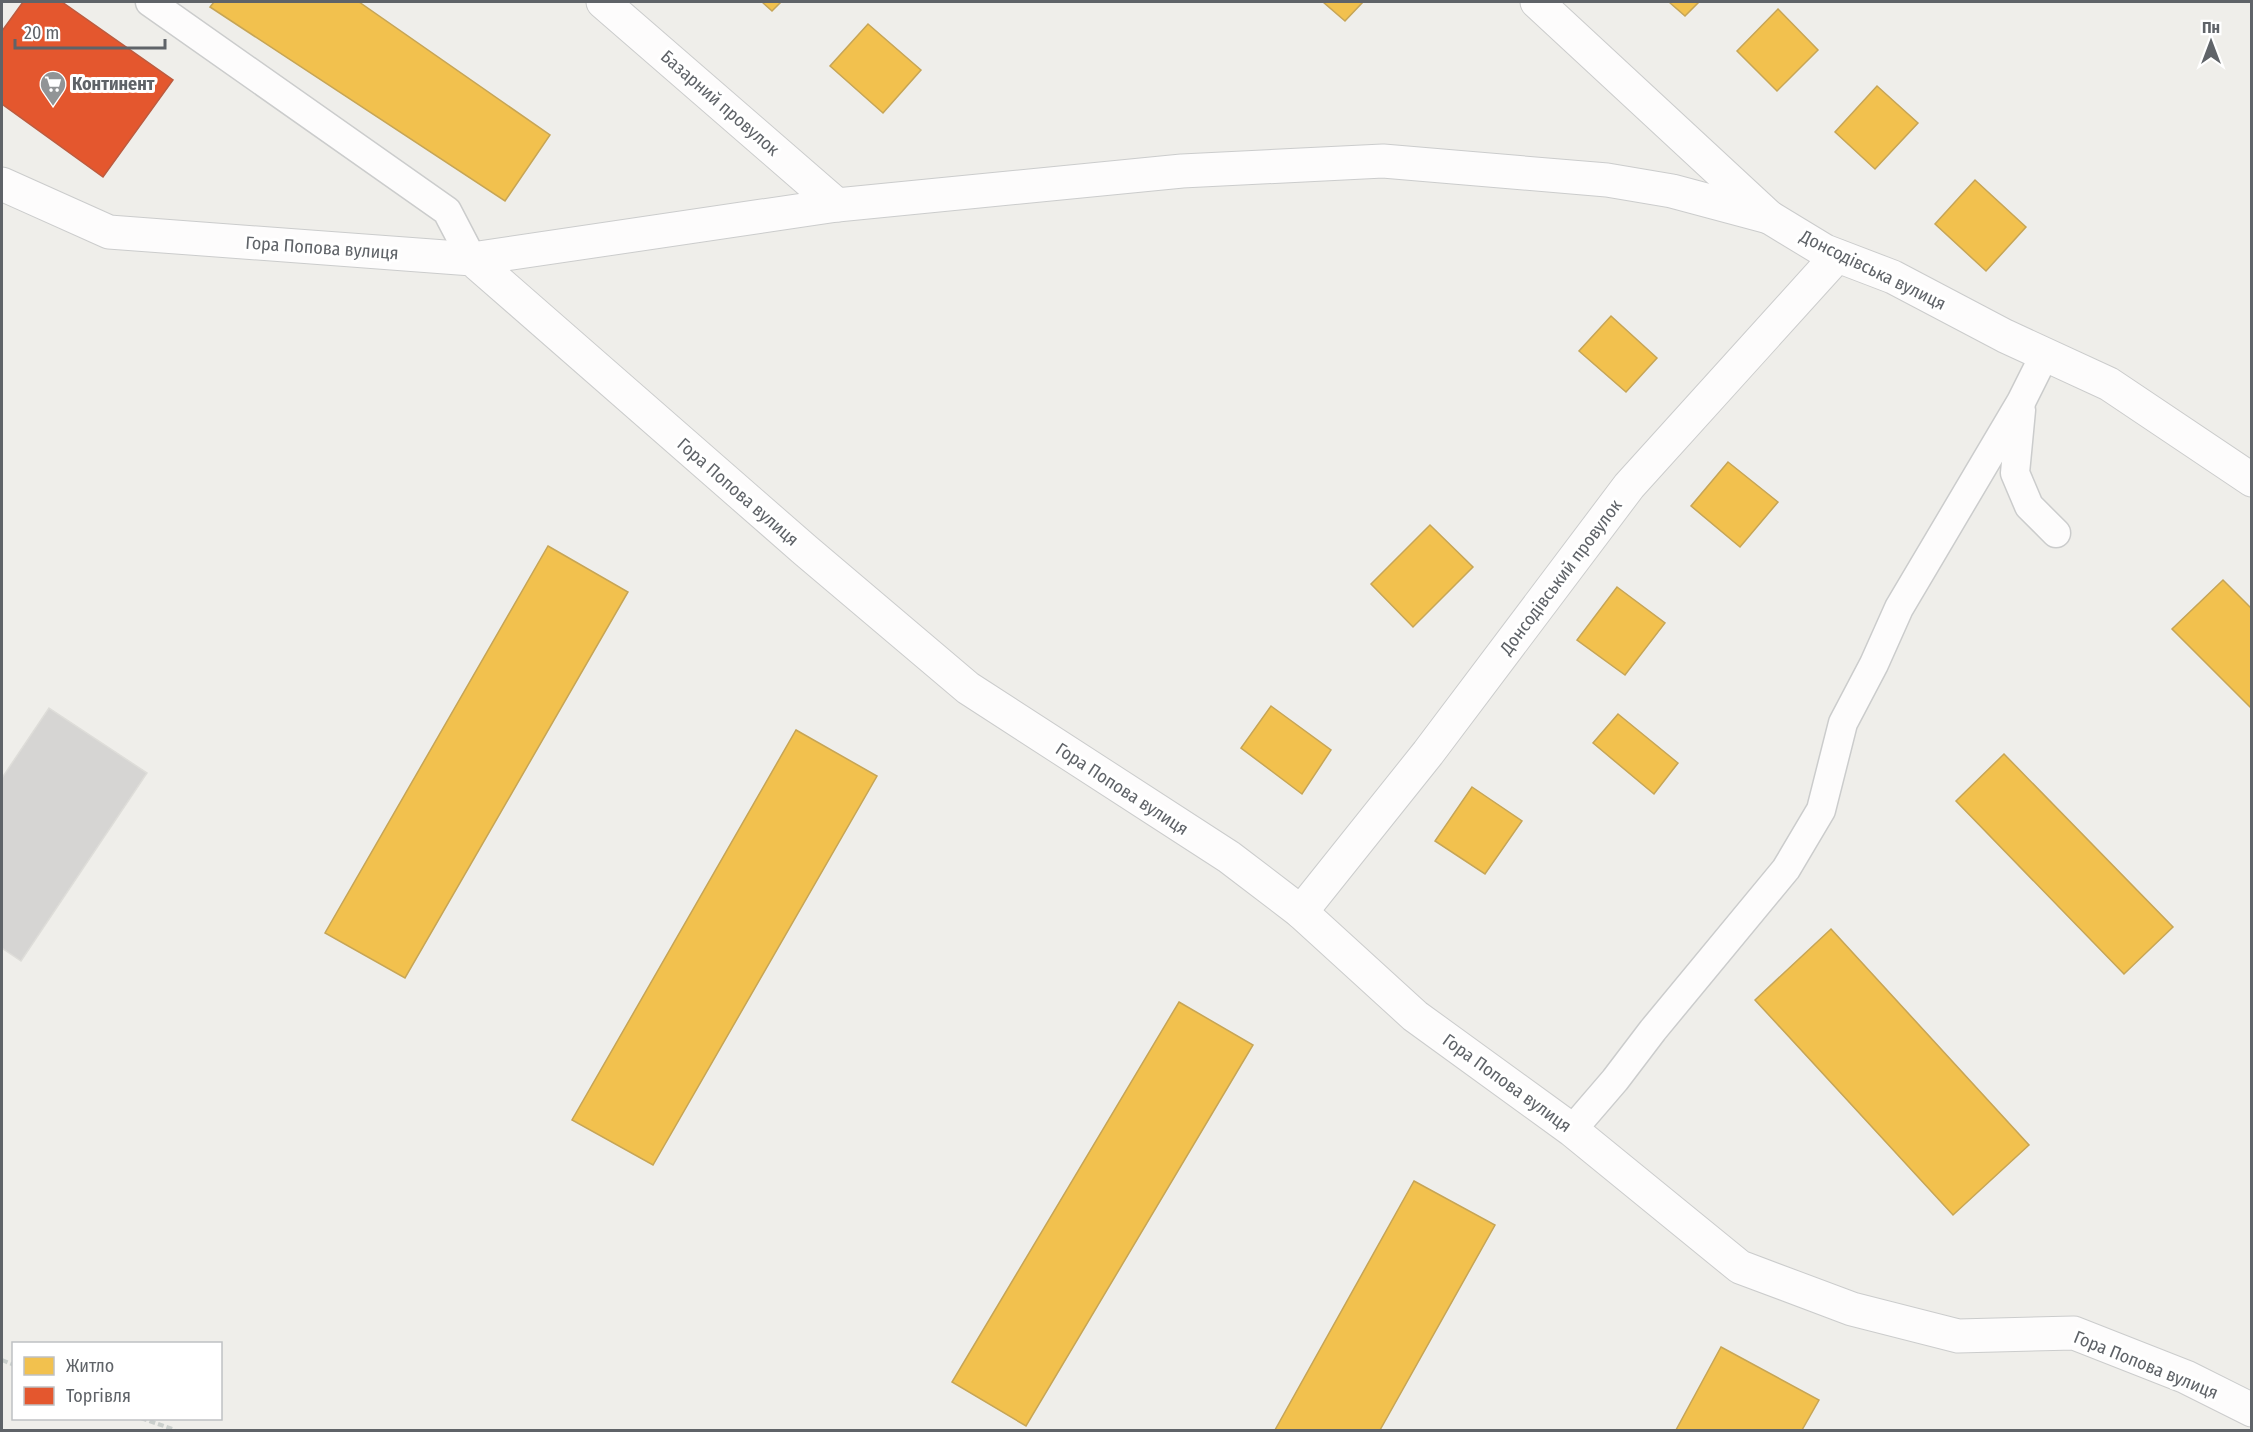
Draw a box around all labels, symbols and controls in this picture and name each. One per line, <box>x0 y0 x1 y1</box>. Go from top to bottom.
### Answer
scale bar <box>15 12 165 50</box>
north arrow <box>2181 12 2241 72</box>
text: Пн <box>2202 18 2220 37</box>
text: 20 m <box>24 22 59 44</box>
street label: Базарний провулок <box>656 45 784 161</box>
supermarket icon: Континент <box>38 69 68 107</box>
place label: Континент <box>72 73 155 95</box>
street label: Донсодівська вулиця <box>1796 225 1950 315</box>
street label: Гора Попова вулиця <box>245 232 399 264</box>
street label: Гора Попова вулиця <box>673 433 803 551</box>
street label: Донсодівський провулок <box>1495 495 1627 660</box>
street label: Гора Попова вулиця <box>1052 738 1192 840</box>
street label: Гора Попова вулиця <box>1438 1029 1576 1137</box>
street label: Гора Попова вулиця <box>2071 1326 2221 1404</box>
legend <box>12 1342 222 1420</box>
text: Житло <box>66 1355 114 1377</box>
text: Торгівля <box>66 1385 131 1407</box>

